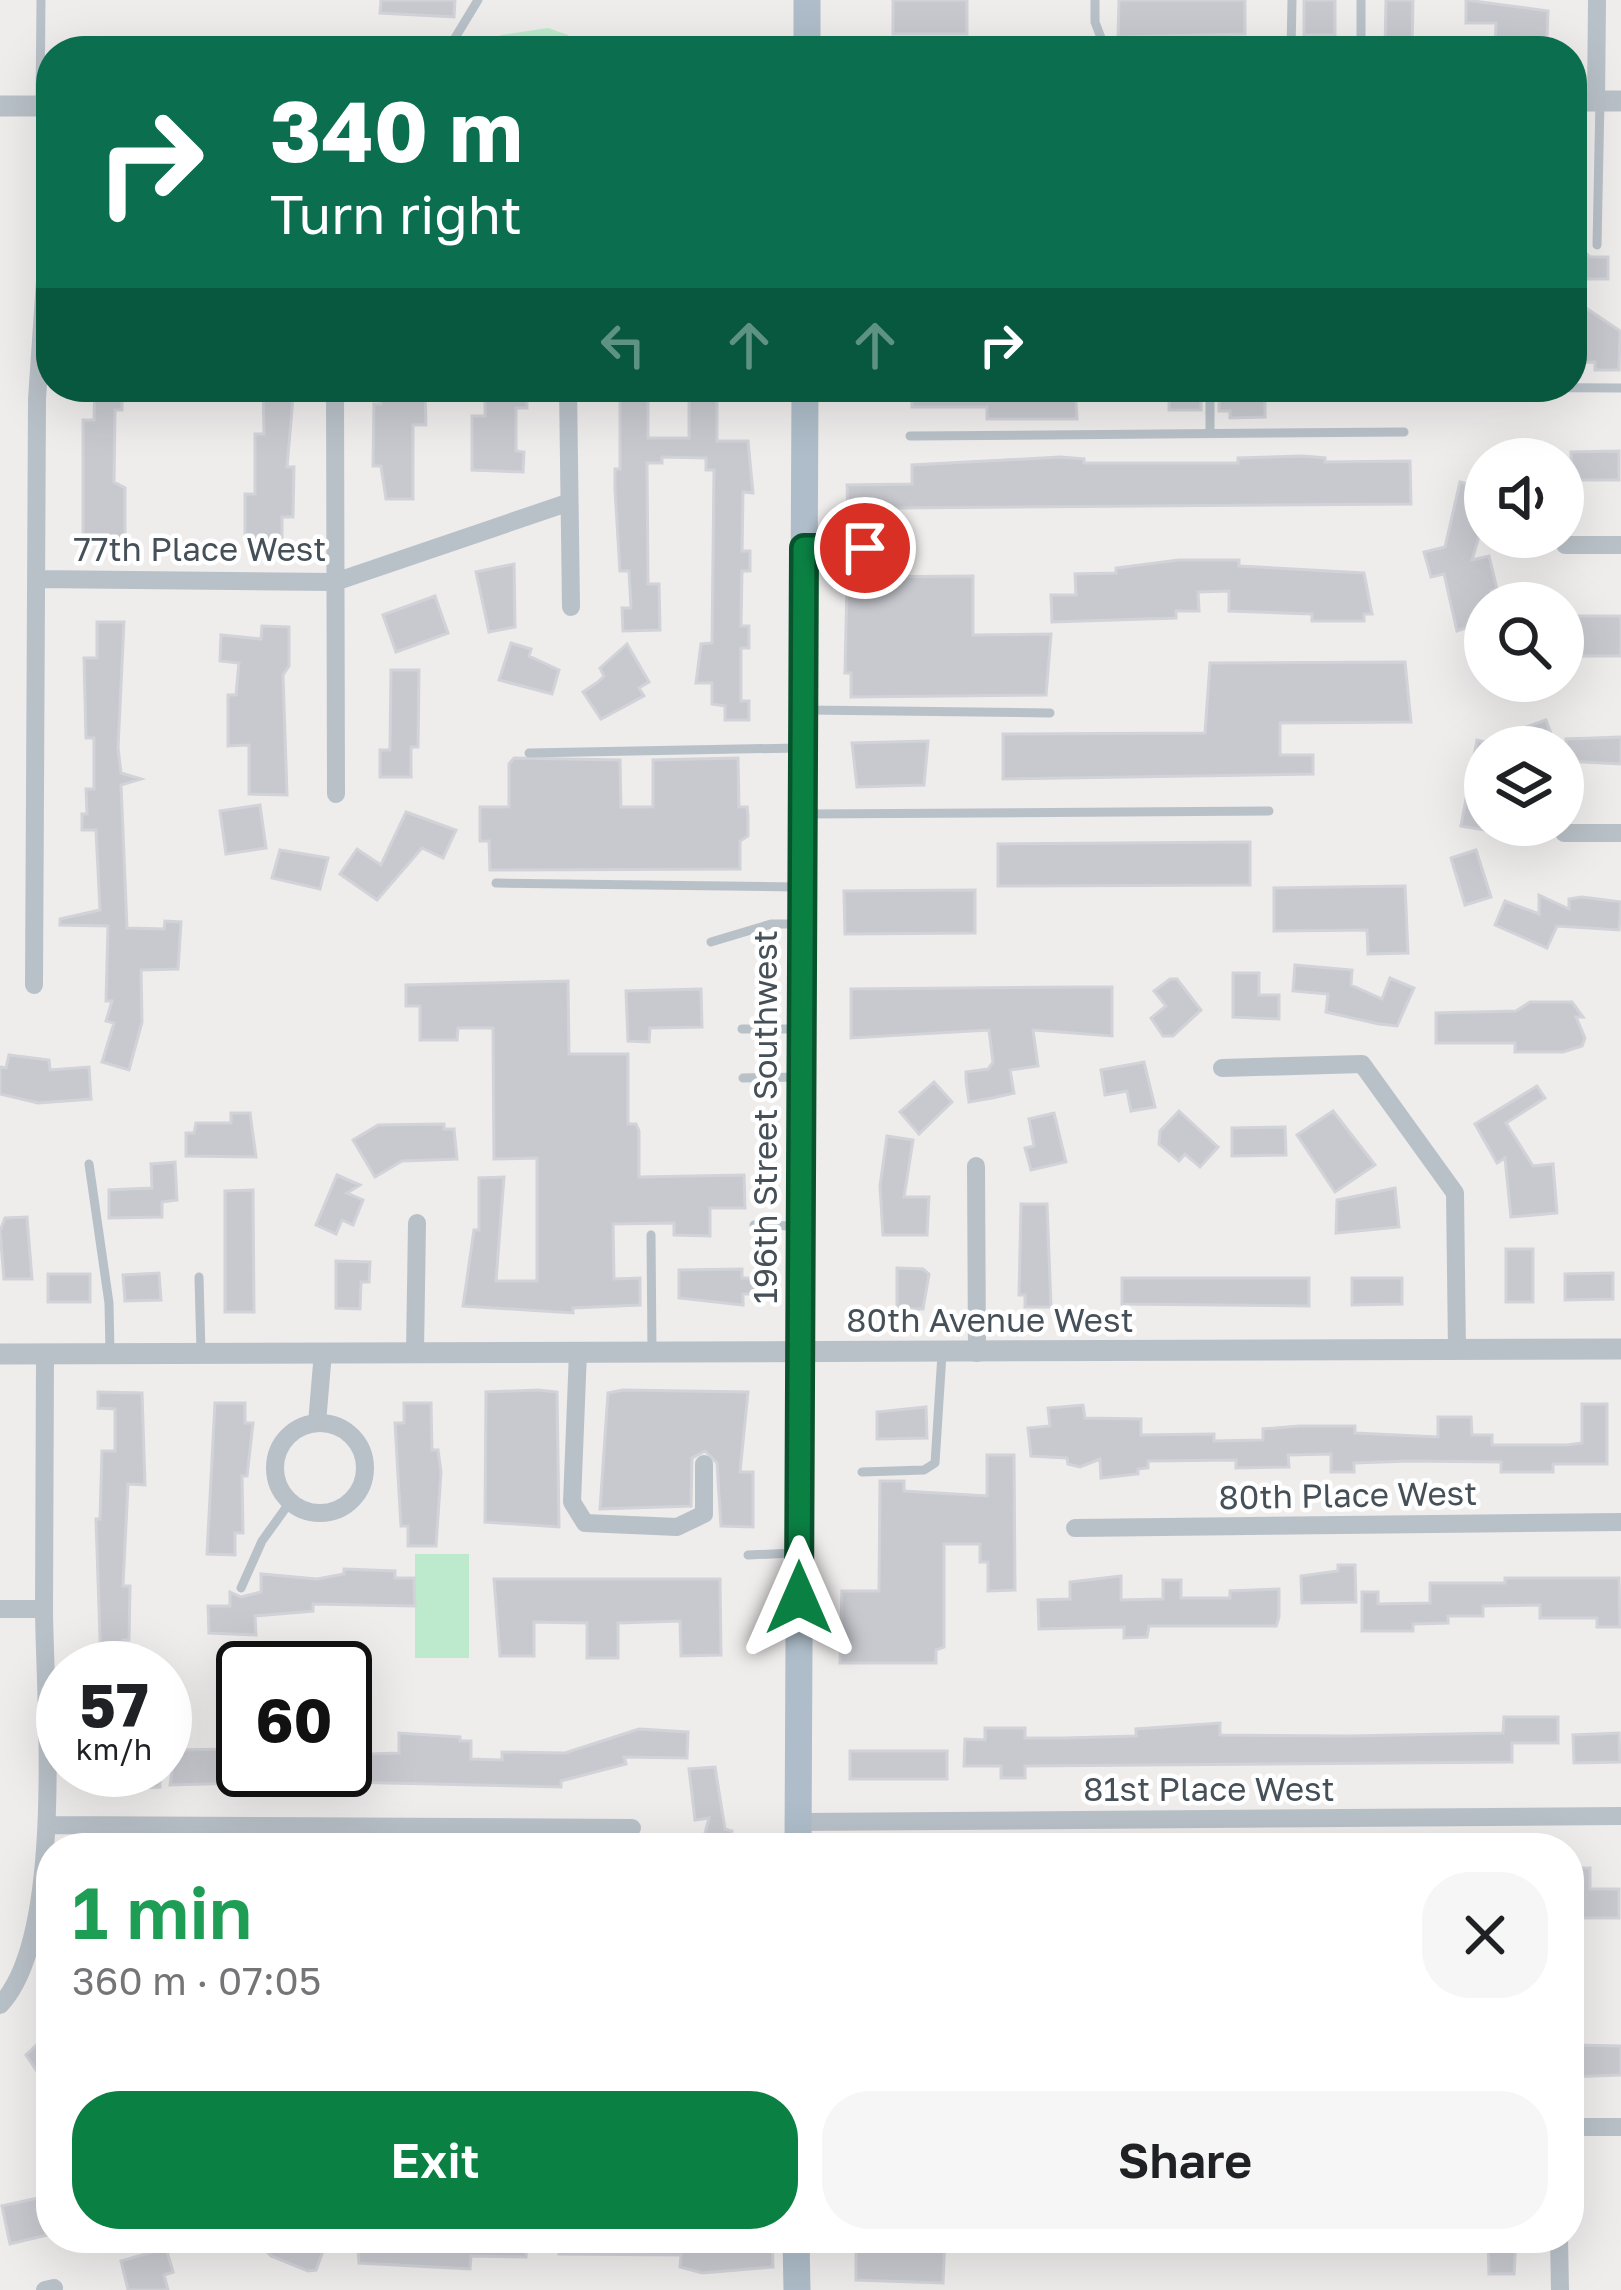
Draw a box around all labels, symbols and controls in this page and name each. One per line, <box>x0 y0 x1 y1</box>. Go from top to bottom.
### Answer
text: 340 m <box>270 80 523 180</box>
icon: right <box>72 84 228 240</box>
text: Turn right <box>270 181 522 246</box>
icon: left <box>590 312 656 378</box>
icon: ahead <box>716 312 782 378</box>
icon: ahead <box>842 312 908 378</box>
icon: right <box>968 312 1034 378</box>
map controls <box>1464 438 1584 846</box>
button: sound <box>1464 438 1584 558</box>
pin <box>814 497 916 599</box>
icon: arrive <box>832 515 898 581</box>
street label: 77th Place West <box>73 529 327 568</box>
button: search <box>1464 582 1584 702</box>
button: layers <box>1464 726 1584 846</box>
street label: 196th Street Southwest <box>745 930 784 1304</box>
street label: 80th Avenue West <box>846 1300 1134 1339</box>
street label: 80th Place West <box>1218 1473 1478 1516</box>
position arrow <box>736 1535 862 1661</box>
speed limit sign: 60 <box>216 1641 372 1797</box>
text: 57 <box>79 1668 149 1740</box>
text: km/h <box>76 1731 152 1767</box>
street label: 81st Place West <box>1083 1769 1335 1808</box>
text: 1 min <box>72 1868 252 1955</box>
button: close <box>1422 1872 1548 1998</box>
text: 360 m · 07:05 <box>72 1957 321 2004</box>
button: Exit <box>72 2091 798 2229</box>
button: Share <box>822 2091 1548 2229</box>

